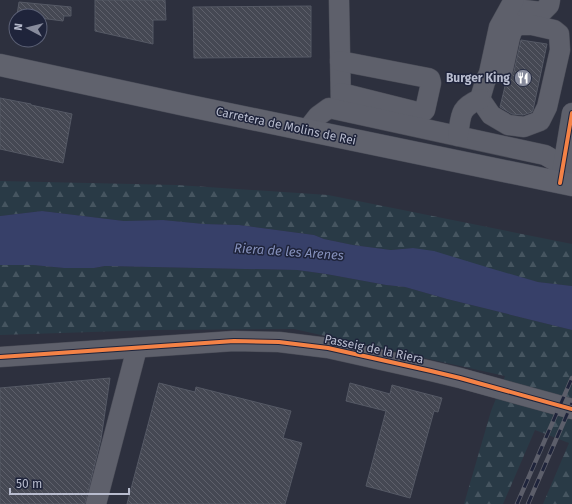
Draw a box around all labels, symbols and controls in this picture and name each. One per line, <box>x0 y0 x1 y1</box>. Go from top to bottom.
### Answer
north arrow <box>8 8 48 48</box>
text: N <box>12 22 25 31</box>
restaurant icon: Burger King <box>513 68 533 88</box>
place label: Burger King <box>446 71 510 85</box>
street label: Carretera de Molins de Rei <box>215 104 357 148</box>
water label: Riera de les Arenes <box>234 240 344 263</box>
street label: Passeig de la Riera <box>323 332 425 366</box>
scale bar <box>10 470 129 496</box>
text: 50 m <box>16 477 42 491</box>

